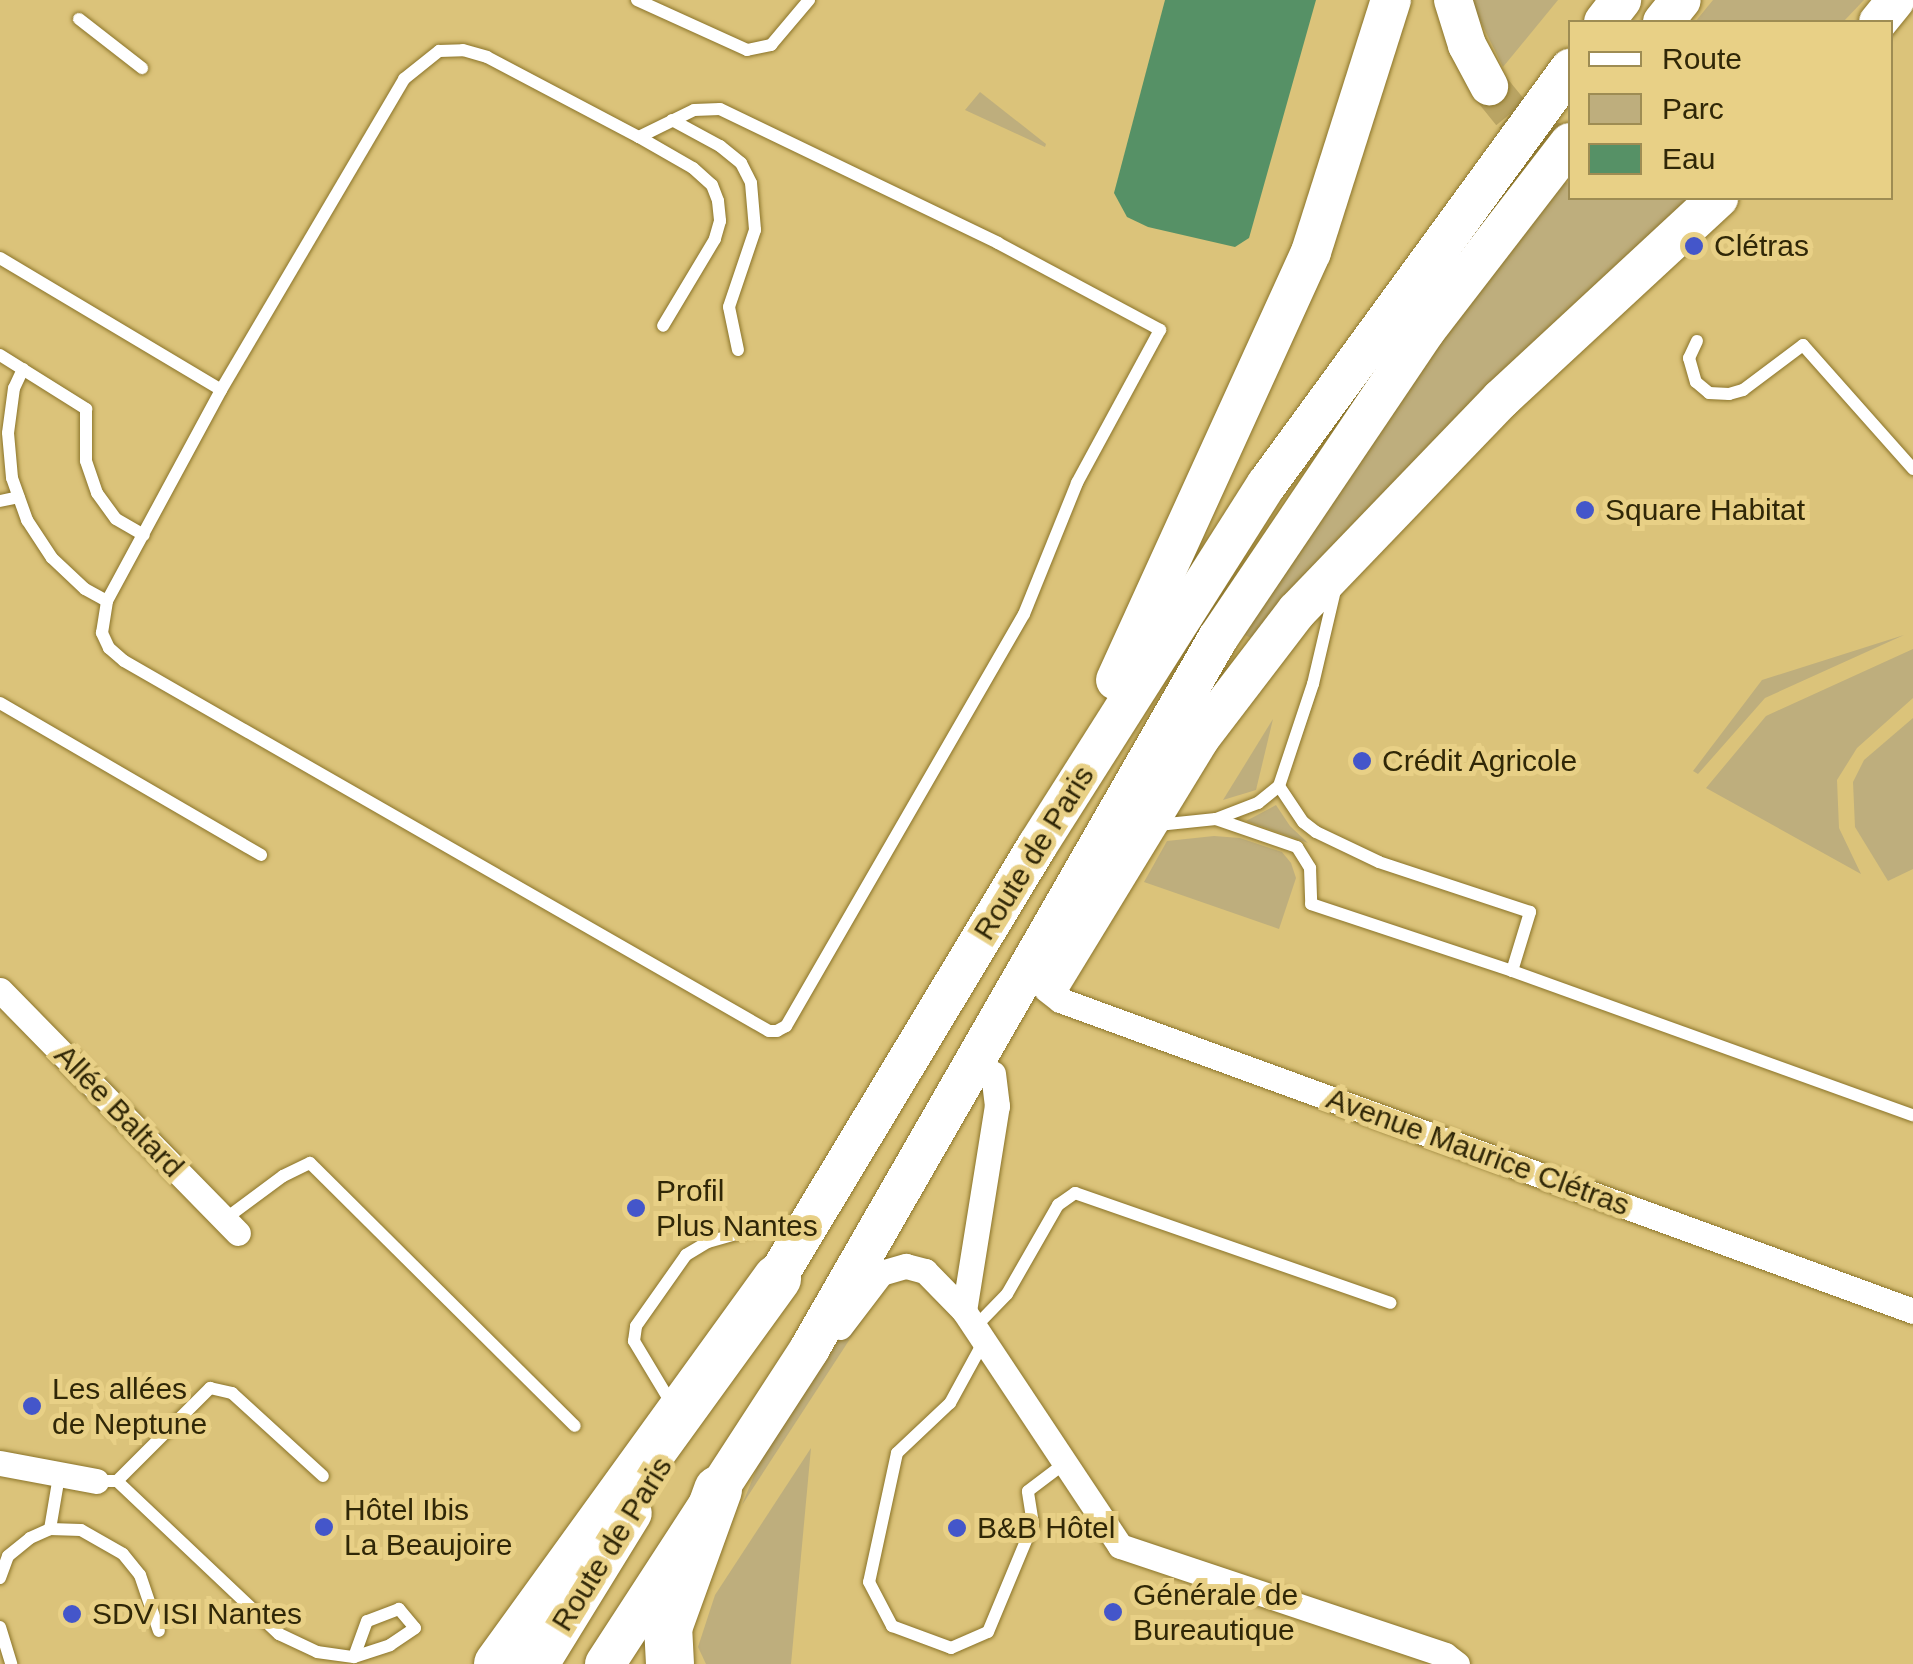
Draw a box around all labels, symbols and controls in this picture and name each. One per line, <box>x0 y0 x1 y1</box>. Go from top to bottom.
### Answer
legend <box>1568 20 1893 200</box>
text: Route <box>1662 42 1742 75</box>
text: Parc <box>1662 92 1724 125</box>
text: Eau <box>1662 142 1715 175</box>
place label: Clétras <box>1714 228 1809 264</box>
marker: Clétras <box>1683 235 1705 257</box>
place label: Square Habitat <box>1605 492 1805 528</box>
marker: Square Habitat <box>1574 499 1596 521</box>
place label: Crédit Agricole <box>1382 743 1579 779</box>
marker: Crédit Agricole <box>1351 750 1373 772</box>
street label: Route de Paris <box>966 759 1102 947</box>
street label: Allée Baltard <box>47 1037 191 1185</box>
street label: Avenue Maurice Clétras <box>1322 1080 1634 1224</box>
place label: Profil Plus Nantes <box>656 1173 818 1244</box>
marker: Profil Plus Nantes <box>625 1197 647 1219</box>
place label: Les allées de Neptune <box>52 1371 207 1442</box>
marker: Les allées de Neptune <box>21 1395 43 1417</box>
street label: Route de Paris <box>544 1450 680 1638</box>
place label: Hôtel Ibis La Beaujoire <box>344 1492 512 1562</box>
place label: B&B Hôtel <box>977 1510 1115 1546</box>
marker: Hôtel Ibis La Beaujoire <box>313 1516 335 1538</box>
marker: B&B Hôtel <box>946 1517 968 1539</box>
place label: Générale de Bureautique <box>1133 1577 1298 1648</box>
place label: SDV ISI Nantes <box>92 1596 302 1632</box>
marker: Générale de Bureautique <box>1102 1601 1124 1623</box>
marker: SDV ISI Nantes <box>61 1603 83 1625</box>

